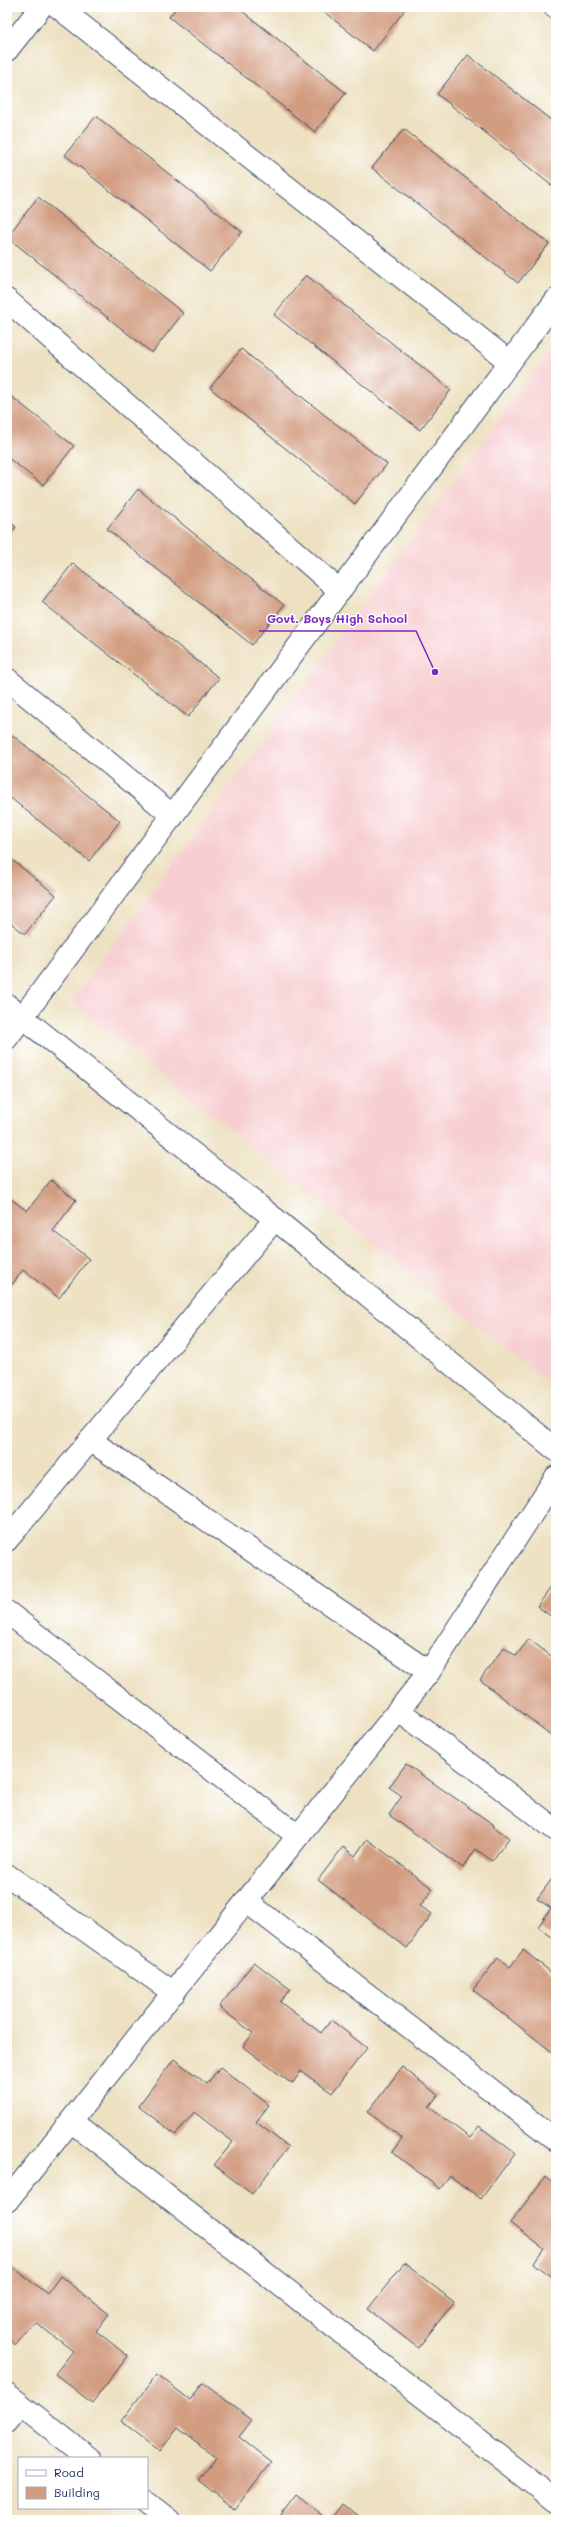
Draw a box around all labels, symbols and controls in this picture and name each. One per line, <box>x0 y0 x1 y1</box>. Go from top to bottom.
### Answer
callout: Govt. Boys High School <box>259 607 416 631</box>
text: Govt. Boys High School <box>267 610 407 626</box>
legend <box>18 2457 148 2509</box>
text: Road <box>54 2464 84 2480</box>
text: Building <box>54 2484 100 2500</box>

